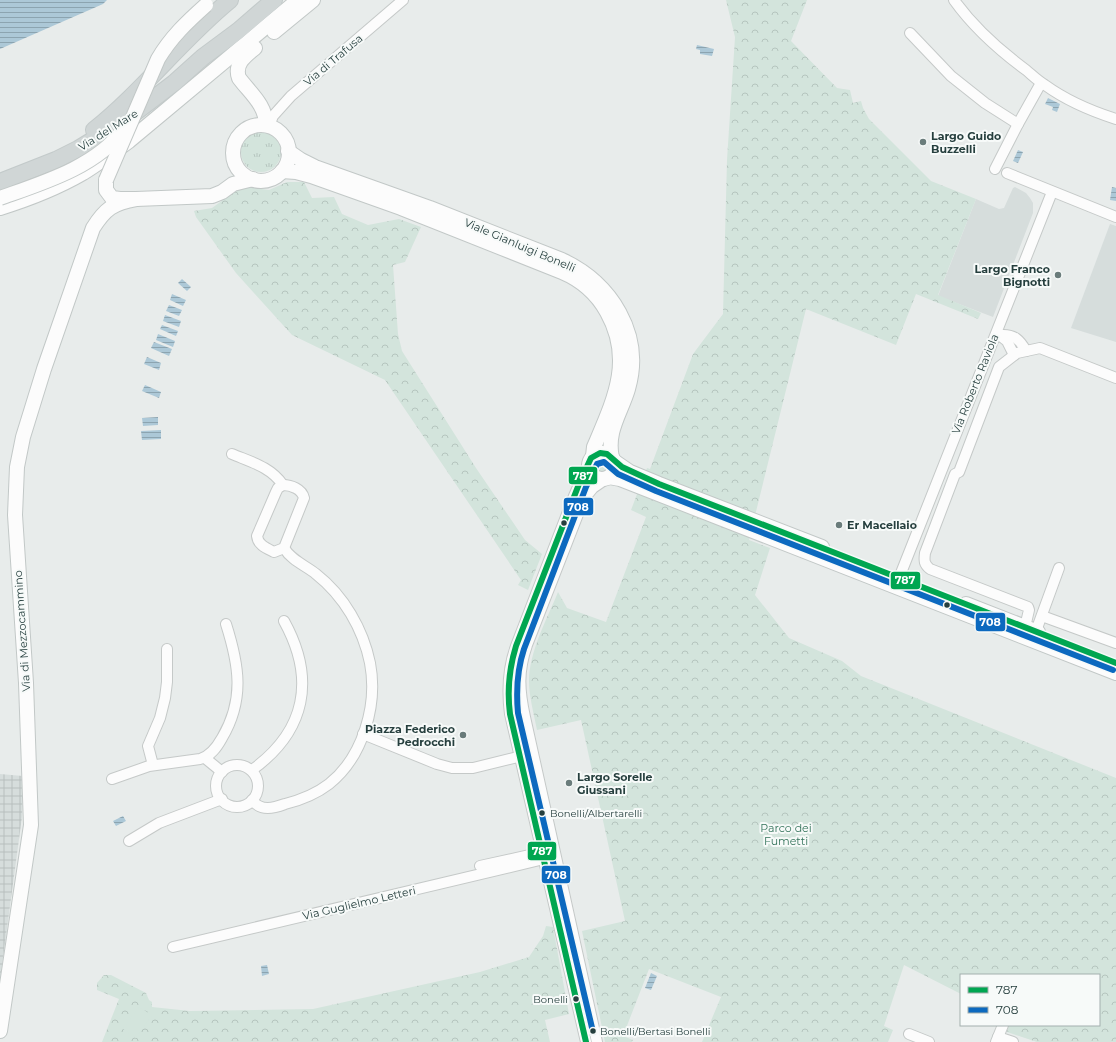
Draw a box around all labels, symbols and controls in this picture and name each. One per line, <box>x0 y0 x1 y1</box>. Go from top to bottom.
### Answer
street label: Via di Trafusa <box>301 31 365 89</box>
street label: Via del Mare <box>76 106 141 154</box>
place label: Largo Guido Buzzelli <box>931 129 1001 156</box>
marker: Largo Guido Buzzelli <box>918 137 928 147</box>
street label: Viale Gianluigi Bonelli <box>462 215 578 275</box>
place label: Largo Franco Bignotti <box>975 262 1050 289</box>
marker: Largo Franco Bignotti <box>1053 270 1063 280</box>
street label: Via Roberto Raviola <box>948 332 1002 436</box>
line badge: 787 <box>568 466 598 485</box>
text: 787 <box>573 469 594 483</box>
line badge: 708 <box>563 497 594 516</box>
text: 708 <box>567 500 589 514</box>
unlabelled marker <box>559 518 569 528</box>
place label: Er Macellaio <box>847 518 917 532</box>
marker: Er Macellaio <box>834 520 844 530</box>
street label: Via di Mezzocammino <box>11 570 33 692</box>
line badge: 787 <box>890 571 921 590</box>
text: 787 <box>895 573 916 587</box>
unlabelled marker <box>942 600 952 610</box>
line badge: 708 <box>975 612 1006 632</box>
text: 708 <box>979 615 1001 629</box>
place label: Piazza Federico Pedrocchi <box>365 722 455 749</box>
marker: Piazza Federico Pedrocchi <box>458 730 468 740</box>
place label: Largo Sorelle Giussani <box>577 770 653 797</box>
marker: Largo Sorelle Giussani <box>564 778 574 788</box>
place label: Bonelli/Albertarelli <box>550 807 642 820</box>
marker: Bonelli/Albertarelli <box>537 808 547 818</box>
park label: Parco dei Fumetti <box>760 821 812 848</box>
line badge: 787 <box>527 841 557 861</box>
text: 787 <box>532 844 553 858</box>
line badge: 708 <box>541 865 571 884</box>
text: 708 <box>545 868 567 882</box>
street label: Via Guglielmo Letteri <box>301 883 417 923</box>
legend <box>960 974 1100 1026</box>
text: 787 <box>996 982 1018 997</box>
place label: Bonelli <box>533 993 568 1006</box>
marker: Bonelli <box>571 994 581 1004</box>
text: 708 <box>996 1002 1019 1017</box>
place label: Bonelli/Bertasi Bonelli <box>600 1025 710 1038</box>
marker: Bonelli/Bertasi Bonelli <box>588 1026 598 1036</box>

